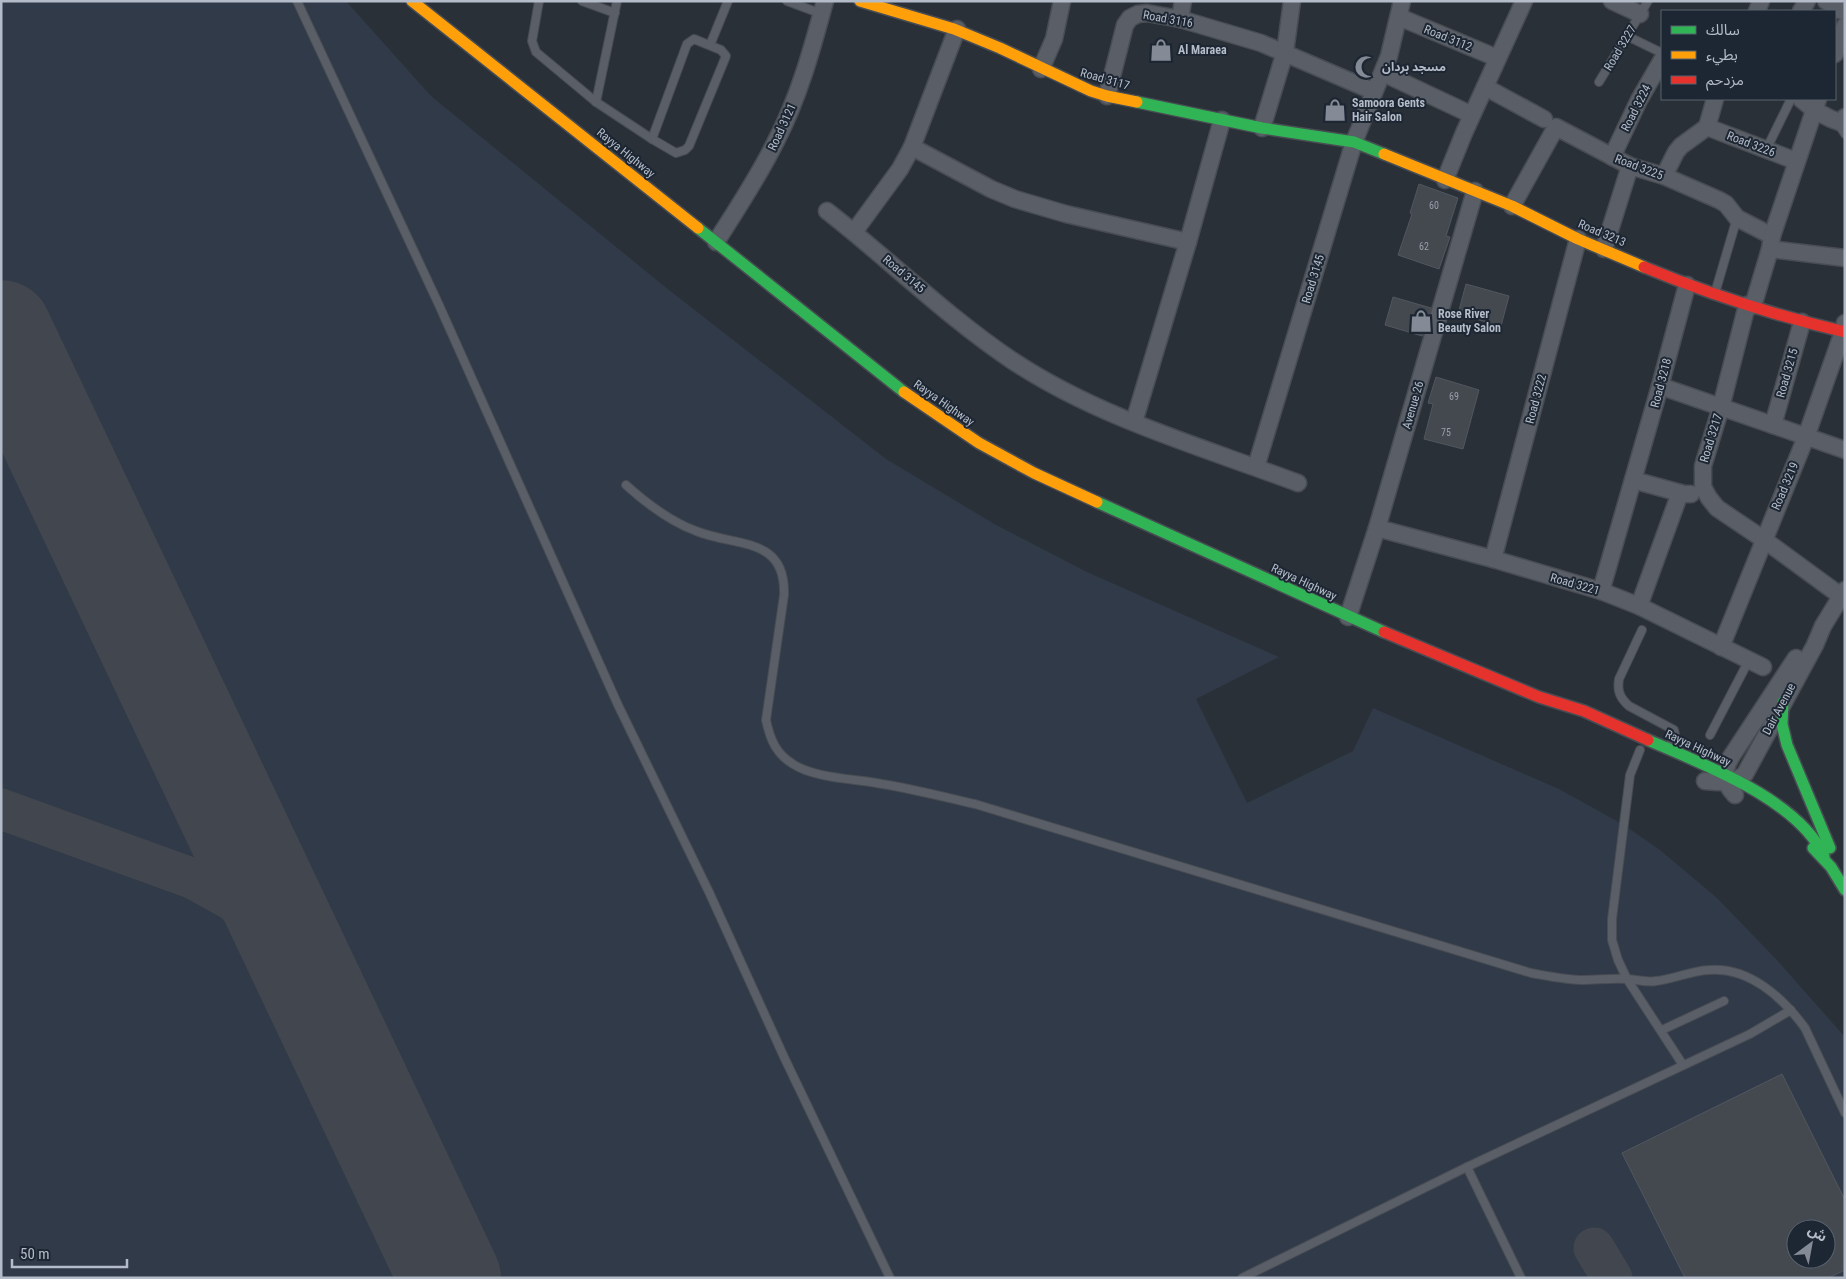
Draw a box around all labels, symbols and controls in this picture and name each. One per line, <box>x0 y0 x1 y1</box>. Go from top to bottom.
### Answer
street label: Road 3116 <box>1142 8 1194 30</box>
legend <box>1661 10 1836 100</box>
text: سالك <box>1706 21 1740 39</box>
street label: Road 3112 <box>1422 22 1474 54</box>
street label: Road 3227 <box>1601 23 1639 73</box>
shop icon: Al Maraea <box>1148 37 1174 63</box>
place label: Al Maraea <box>1178 43 1227 57</box>
text: بطيء <box>1706 46 1738 66</box>
mosque icon: مسجد بردان <box>1353 54 1379 80</box>
place label: مسجد بردان <box>1382 60 1446 74</box>
street label: Road 3117 <box>1079 65 1131 93</box>
text: مزدحم <box>1706 71 1744 91</box>
street label: Road 3224 <box>1618 82 1654 134</box>
place label: Samoora Gents Hair Salon <box>1352 96 1426 124</box>
shop icon: Samoora Gents Hair Salon <box>1322 97 1348 123</box>
street label: Road 3121 <box>765 101 799 153</box>
street label: Rayya Highway <box>594 125 658 181</box>
street label: Road 3226 <box>1725 128 1777 160</box>
street label: Road 3225 <box>1613 151 1665 183</box>
house number: 60 <box>1429 200 1439 211</box>
street label: Road 3213 <box>1576 217 1628 249</box>
house number: 62 <box>1419 241 1429 252</box>
street label: Road 3145 <box>880 252 928 296</box>
street label: Road 3145 <box>1299 253 1327 305</box>
place label: Rose River Beauty Salon <box>1438 307 1501 335</box>
shop icon: Rose River Beauty Salon <box>1408 308 1434 334</box>
street label: Road 3215 <box>1773 347 1801 399</box>
street label: Road 3218 <box>1648 357 1674 409</box>
street label: Road 3222 <box>1523 373 1549 425</box>
street label: Rayya Highway <box>911 377 977 429</box>
street label: Avenue 26 <box>1399 379 1427 431</box>
house number: 69 <box>1449 391 1459 402</box>
street label: Road 3217 <box>1697 412 1725 464</box>
house number: 75 <box>1441 427 1451 438</box>
street label: Road 3219 <box>1769 460 1801 512</box>
street label: Rayya Highway <box>1269 561 1339 603</box>
street label: Road 3221 <box>1549 570 1601 598</box>
street label: Dair Avenue <box>1760 681 1799 737</box>
street label: Rayya Highway <box>1663 727 1733 769</box>
north arrow <box>1786 1219 1836 1269</box>
text: ش <box>1806 1221 1830 1245</box>
scale bar <box>12 1236 128 1268</box>
text: 50 m <box>20 1245 50 1263</box>

